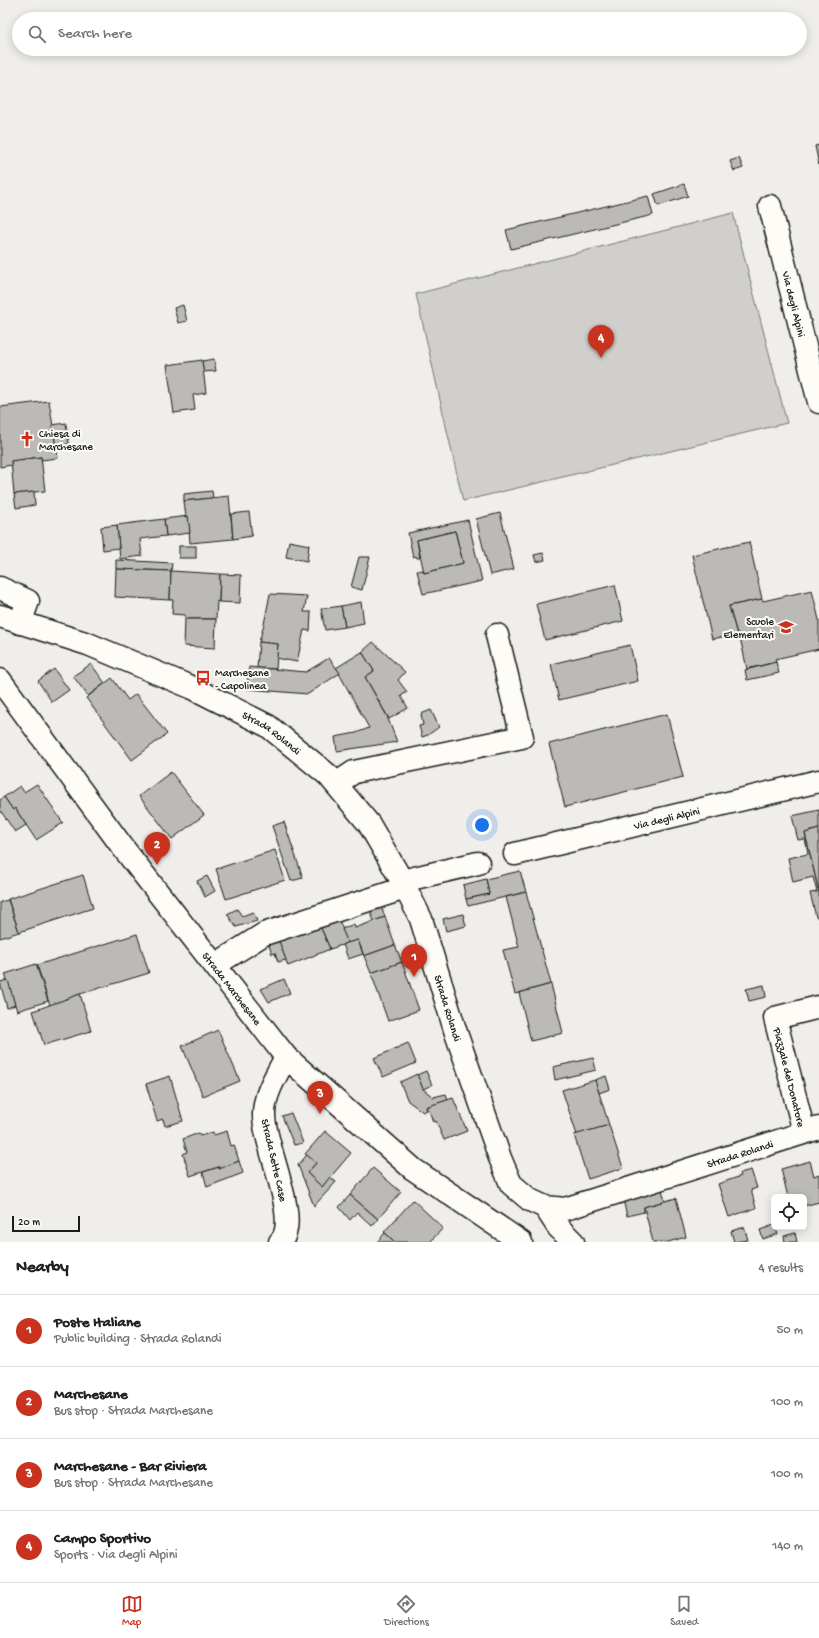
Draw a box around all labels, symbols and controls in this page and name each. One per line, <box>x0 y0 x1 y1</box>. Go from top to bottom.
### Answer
search box <box>12 12 807 56</box>
icon: search <box>26 23 48 45</box>
text: Search here <box>58 25 132 43</box>
street label: Via degli Alpini <box>778 269 807 339</box>
pin: 4 <box>588 325 614 358</box>
place label: Chiesa di Marchesane <box>39 429 93 454</box>
church icon: Chiesa di Marchesane <box>18 430 36 448</box>
place label: Scuole Elementari <box>723 617 774 642</box>
school or university icon: Scuole Elementari <box>777 618 795 636</box>
place label: Marchesane - Capolinea <box>215 668 269 693</box>
bus stop icon: Marchesane - Capolinea <box>194 669 212 687</box>
street label: Strada Rolandi <box>240 710 302 758</box>
street label: Via degli Alpini <box>632 806 701 833</box>
your location <box>472 815 492 835</box>
pin: 2 <box>144 832 170 865</box>
pin: 1 <box>401 944 427 977</box>
street label: Strada Marchesane <box>199 951 263 1028</box>
street label: Strada Rolandi <box>431 974 463 1043</box>
street label: Piazzale del Donatore <box>770 1025 806 1129</box>
pin: 3 <box>307 1081 333 1114</box>
street label: Strada Sette Case <box>258 1118 288 1203</box>
street label: Strada Rolandi <box>706 1139 775 1171</box>
map controls <box>771 1194 807 1230</box>
button: locate <box>771 1194 807 1230</box>
scale bar <box>12 1214 80 1233</box>
text: 20 m <box>18 1217 40 1229</box>
text: Nearby <box>16 1258 69 1278</box>
text: 4 results <box>759 1261 803 1276</box>
text: Poste Italiane <box>54 1314 141 1332</box>
text: 1 <box>26 1323 32 1338</box>
text: 50 m <box>776 1323 803 1338</box>
text: Public building · Strada Rolandi <box>54 1332 222 1347</box>
text: Marchesane <box>54 1386 128 1404</box>
text: 2 <box>26 1395 32 1410</box>
text: 100 m <box>771 1395 803 1410</box>
text: Bus stop · Strada Marchesane <box>54 1404 213 1419</box>
text: Marchesane - Bar Riviera <box>54 1458 207 1476</box>
text: 3 <box>26 1467 32 1482</box>
text: 100 m <box>771 1467 803 1482</box>
text: Bus stop · Strada Marchesane <box>54 1476 213 1491</box>
text: Campo Sportivo <box>54 1530 151 1548</box>
text: 4 <box>26 1539 32 1554</box>
text: 140 m <box>772 1539 803 1554</box>
text: Sports · Via degli Alpini <box>54 1548 178 1563</box>
tab: Map <box>121 1593 143 1629</box>
tab: Directions <box>384 1593 429 1629</box>
tab: Saved <box>670 1593 698 1629</box>

